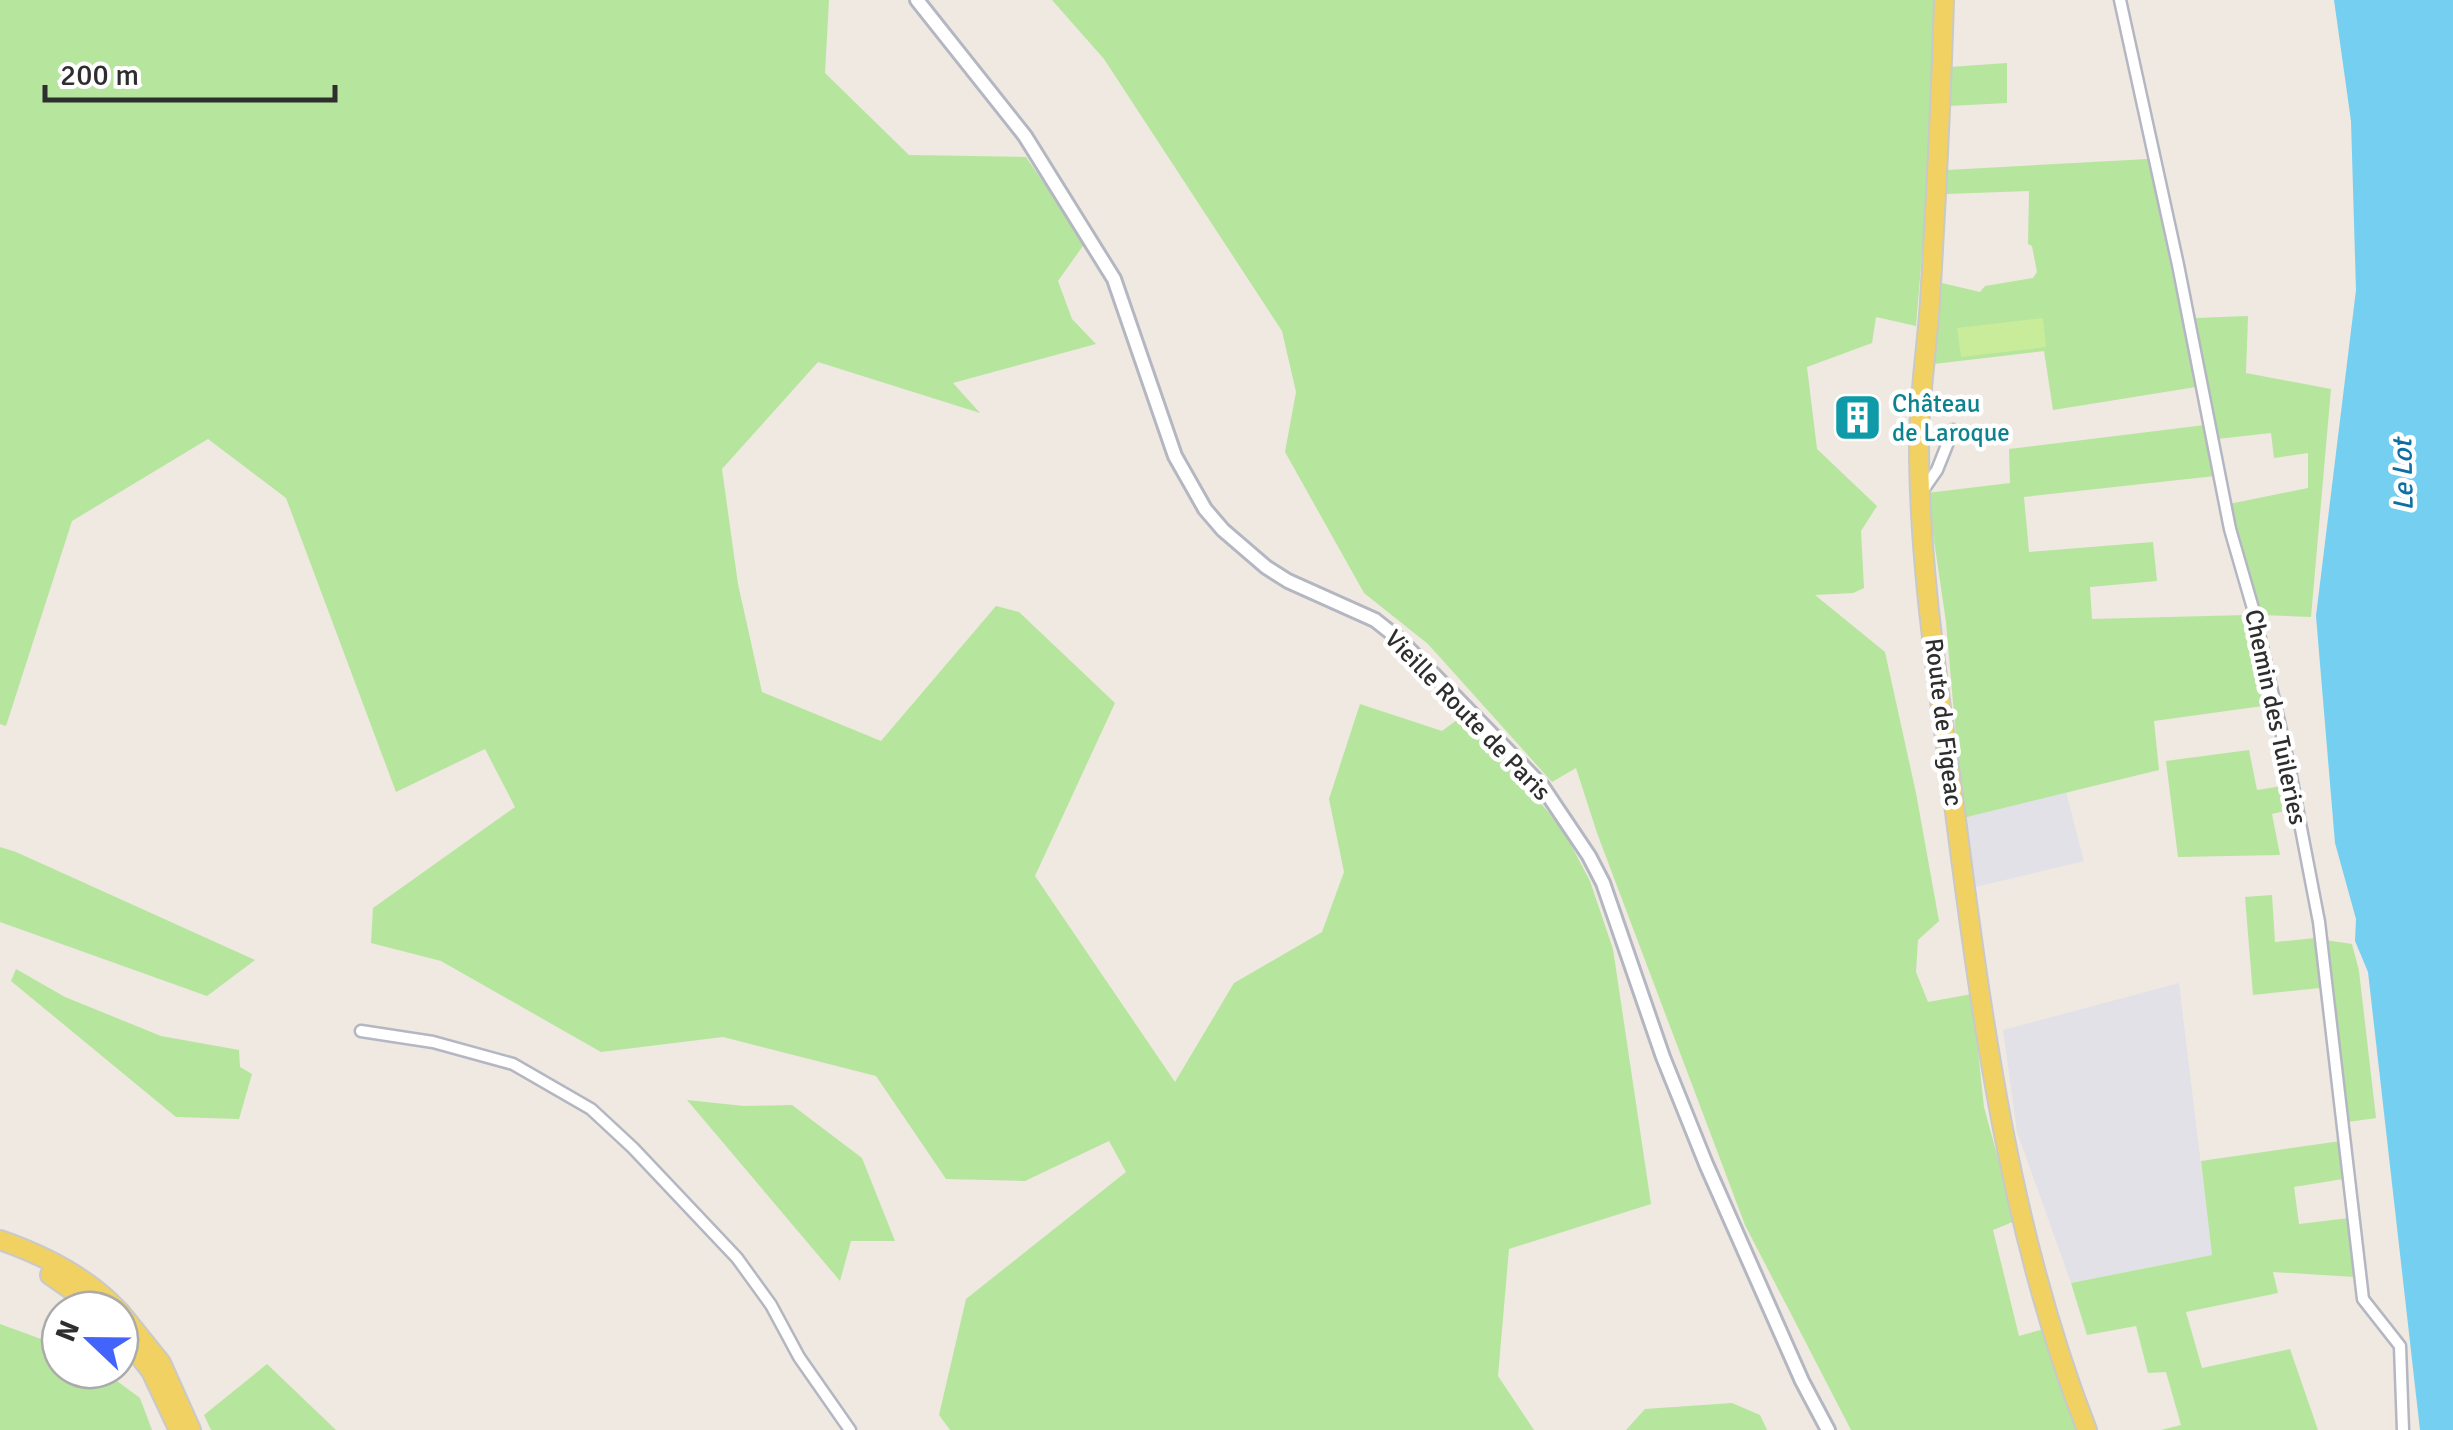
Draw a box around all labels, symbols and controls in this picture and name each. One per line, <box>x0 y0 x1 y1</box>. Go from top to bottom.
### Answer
scale bar <box>45 40 335 102</box>
text: 200 m <box>60 57 139 94</box>
place label: Château de Laroque <box>1892 388 2010 448</box>
building icon: Château de Laroque <box>1831 391 1883 443</box>
water label: Le Lot <box>2385 435 2421 511</box>
street label: Chemin des Tuileries <box>2238 607 2314 828</box>
street label: Vieille Route de Paris <box>1379 623 1557 807</box>
street label: Route de Figeac <box>1918 636 1970 808</box>
north arrow <box>40 1290 140 1390</box>
text: N <box>48 1316 87 1346</box>

